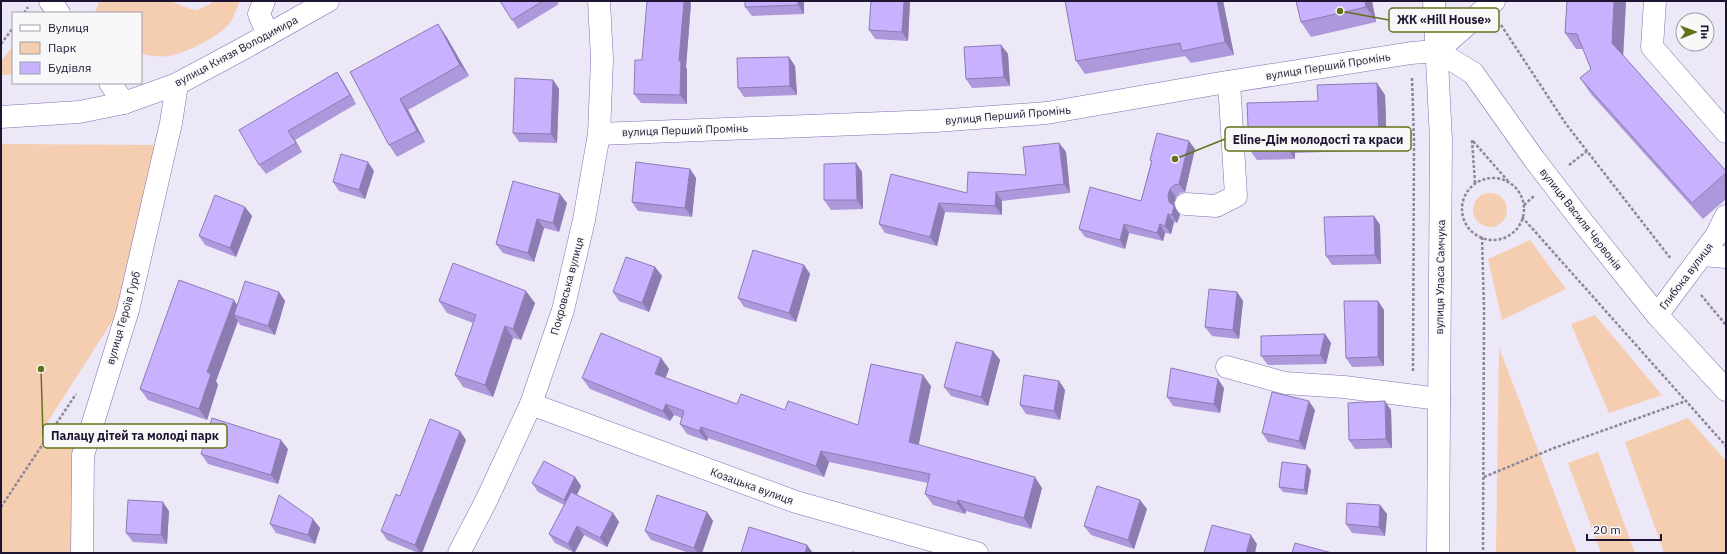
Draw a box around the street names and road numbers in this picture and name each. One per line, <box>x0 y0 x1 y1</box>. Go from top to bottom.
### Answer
street label: вулиця Князя Володимира <box>172 12 300 89</box>
street label: вулиця Перший Промінь <box>1265 49 1392 83</box>
street label: вулиця Перший Промінь <box>945 103 1072 127</box>
street label: вулиця Перший Промінь <box>622 121 749 139</box>
street label: вулиця Василя Червонія <box>1537 165 1625 273</box>
street label: вулиця Уласа Самчука <box>1432 219 1448 334</box>
street label: Покровська вулиця <box>547 236 587 336</box>
street label: Глибока вулиця <box>1656 240 1716 312</box>
street label: вулиця Героїв Гурб <box>103 270 143 366</box>
street label: Козацька вулиця <box>708 464 796 508</box>

